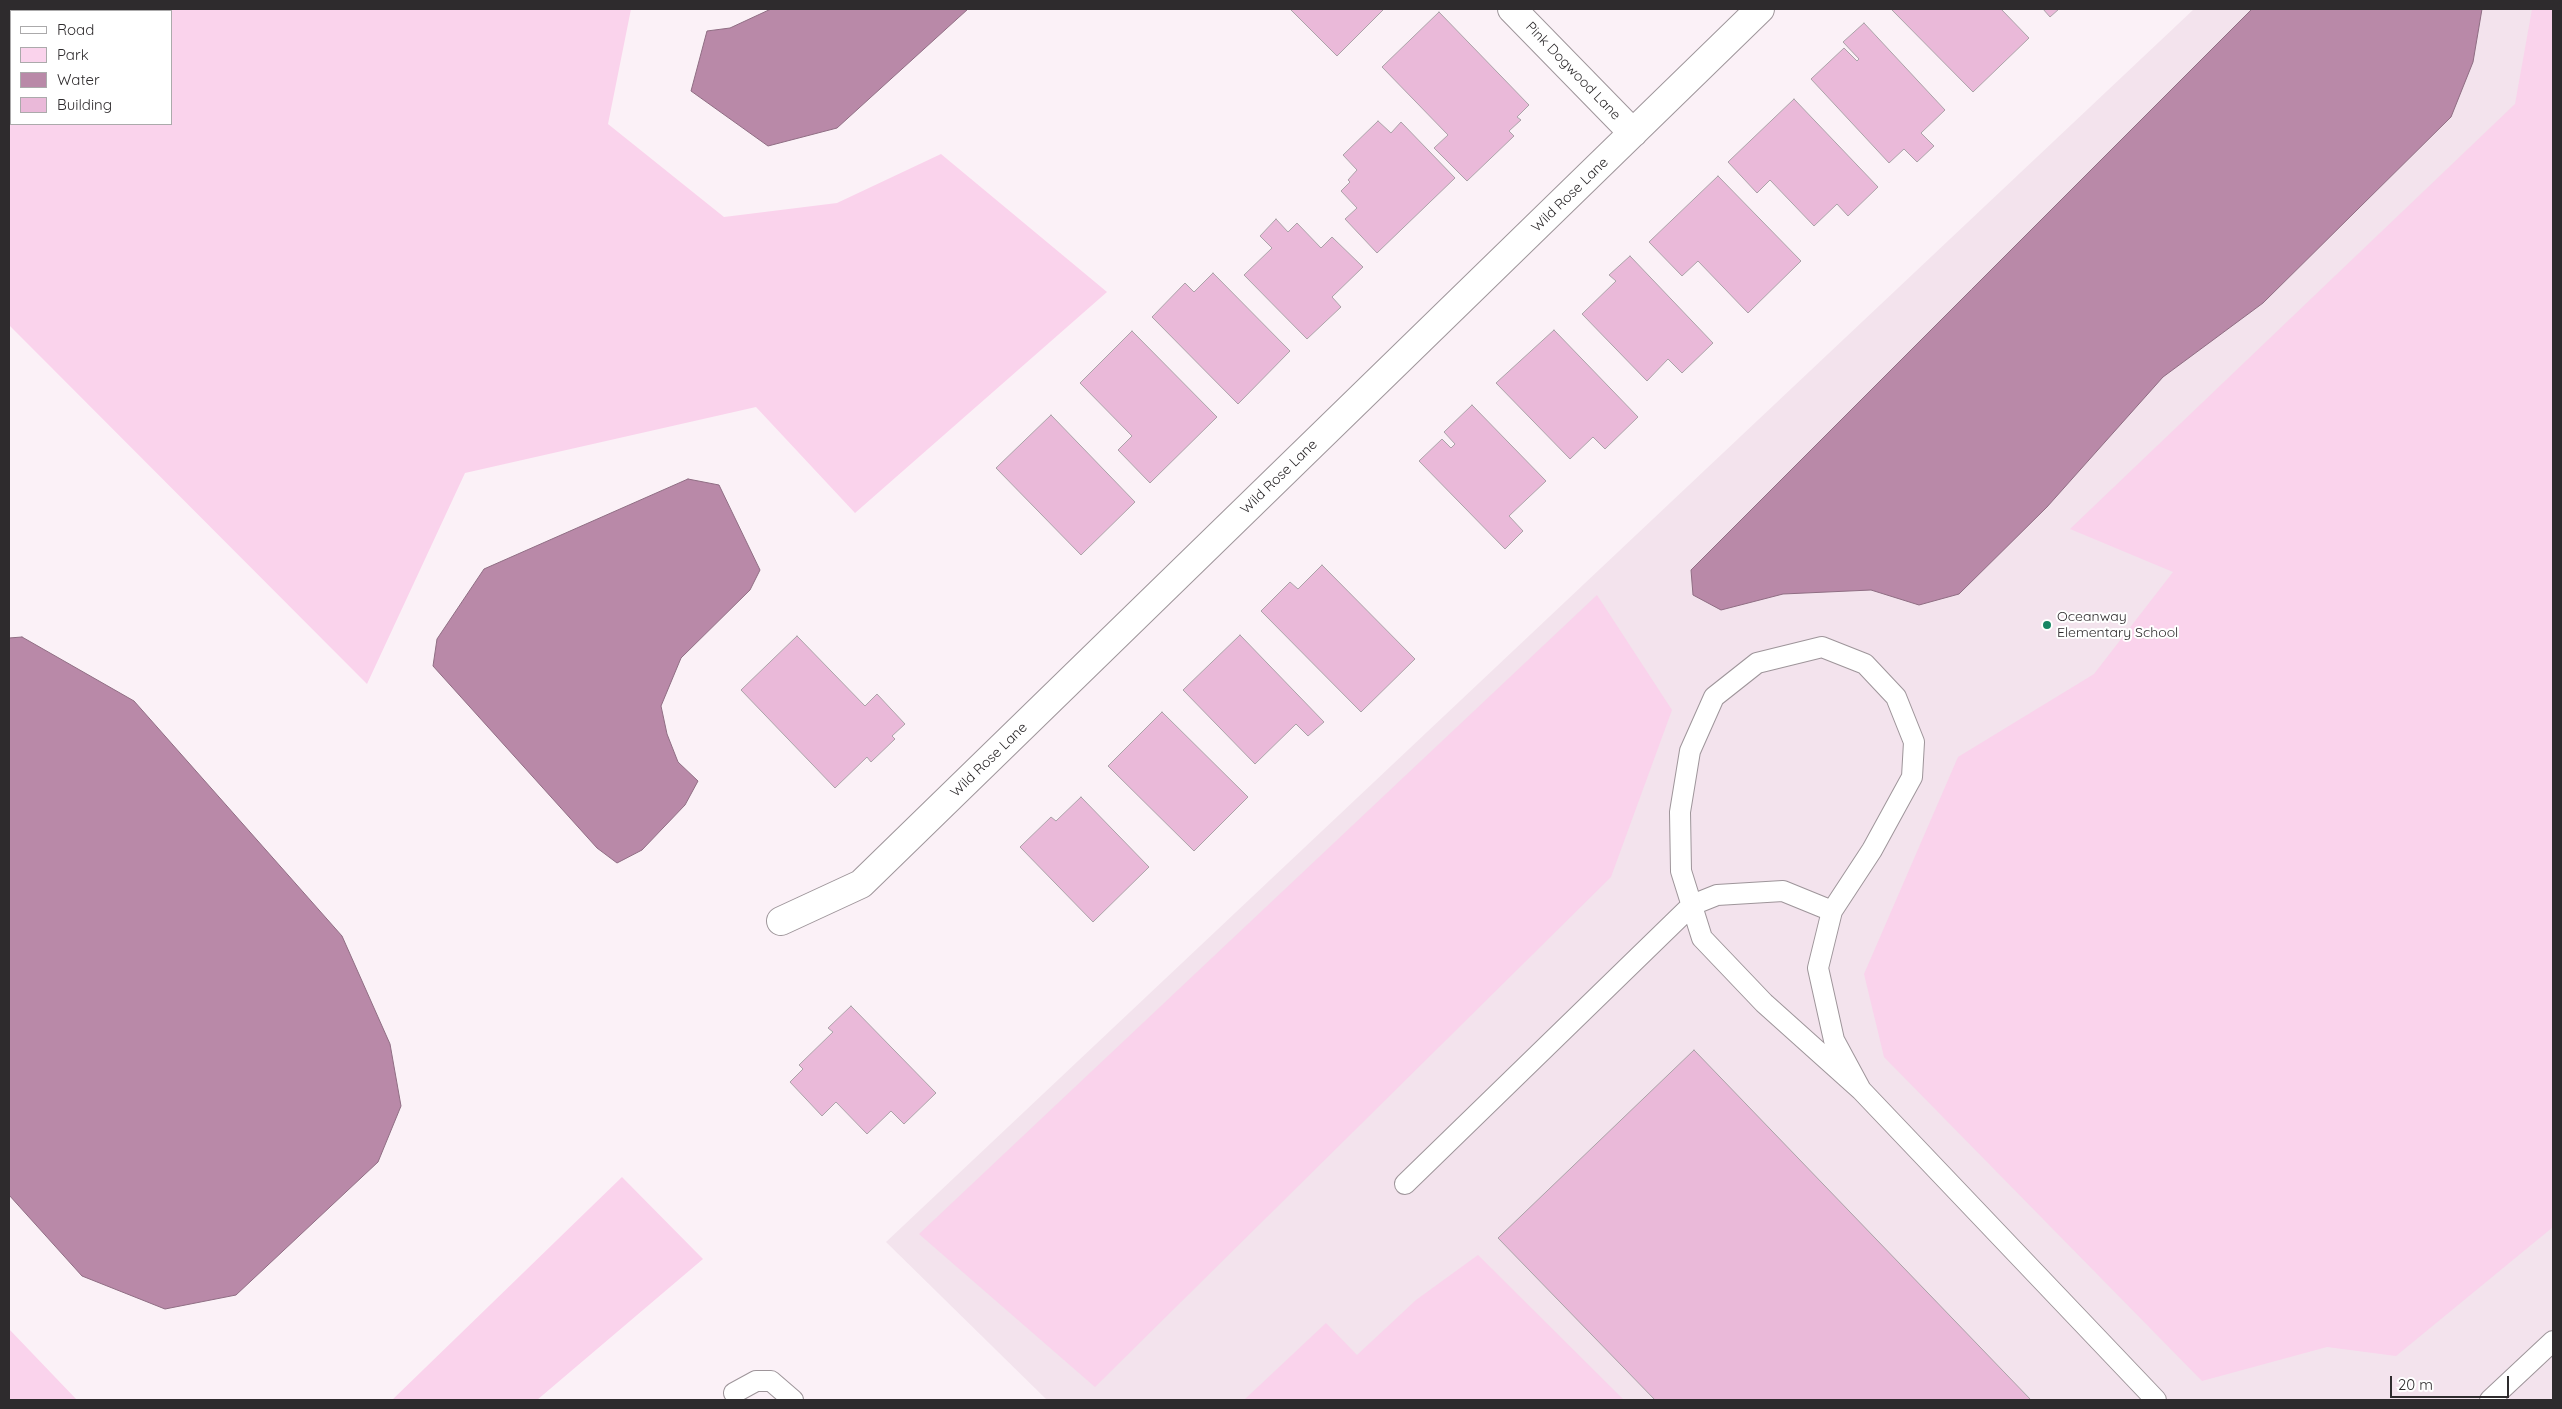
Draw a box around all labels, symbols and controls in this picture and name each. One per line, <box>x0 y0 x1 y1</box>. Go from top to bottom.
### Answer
legend <box>10 10 172 125</box>
street label: Pink Dogwood Lane <box>1522 18 1624 124</box>
text: Road <box>57 20 94 39</box>
text: Park <box>57 45 89 64</box>
text: Water <box>57 70 100 89</box>
text: Building <box>57 95 112 114</box>
street label: Wild Rose Lane <box>1528 154 1612 236</box>
street label: Wild Rose Lane <box>1237 436 1321 518</box>
place label: Oceanway Elementary School <box>2057 609 2178 642</box>
marker: Oceanway Elementary School <box>2041 619 2053 631</box>
street label: Wild Rose Lane <box>947 719 1031 801</box>
scale bar <box>2392 1366 2511 1398</box>
text: 20 m <box>2398 1375 2433 1394</box>

